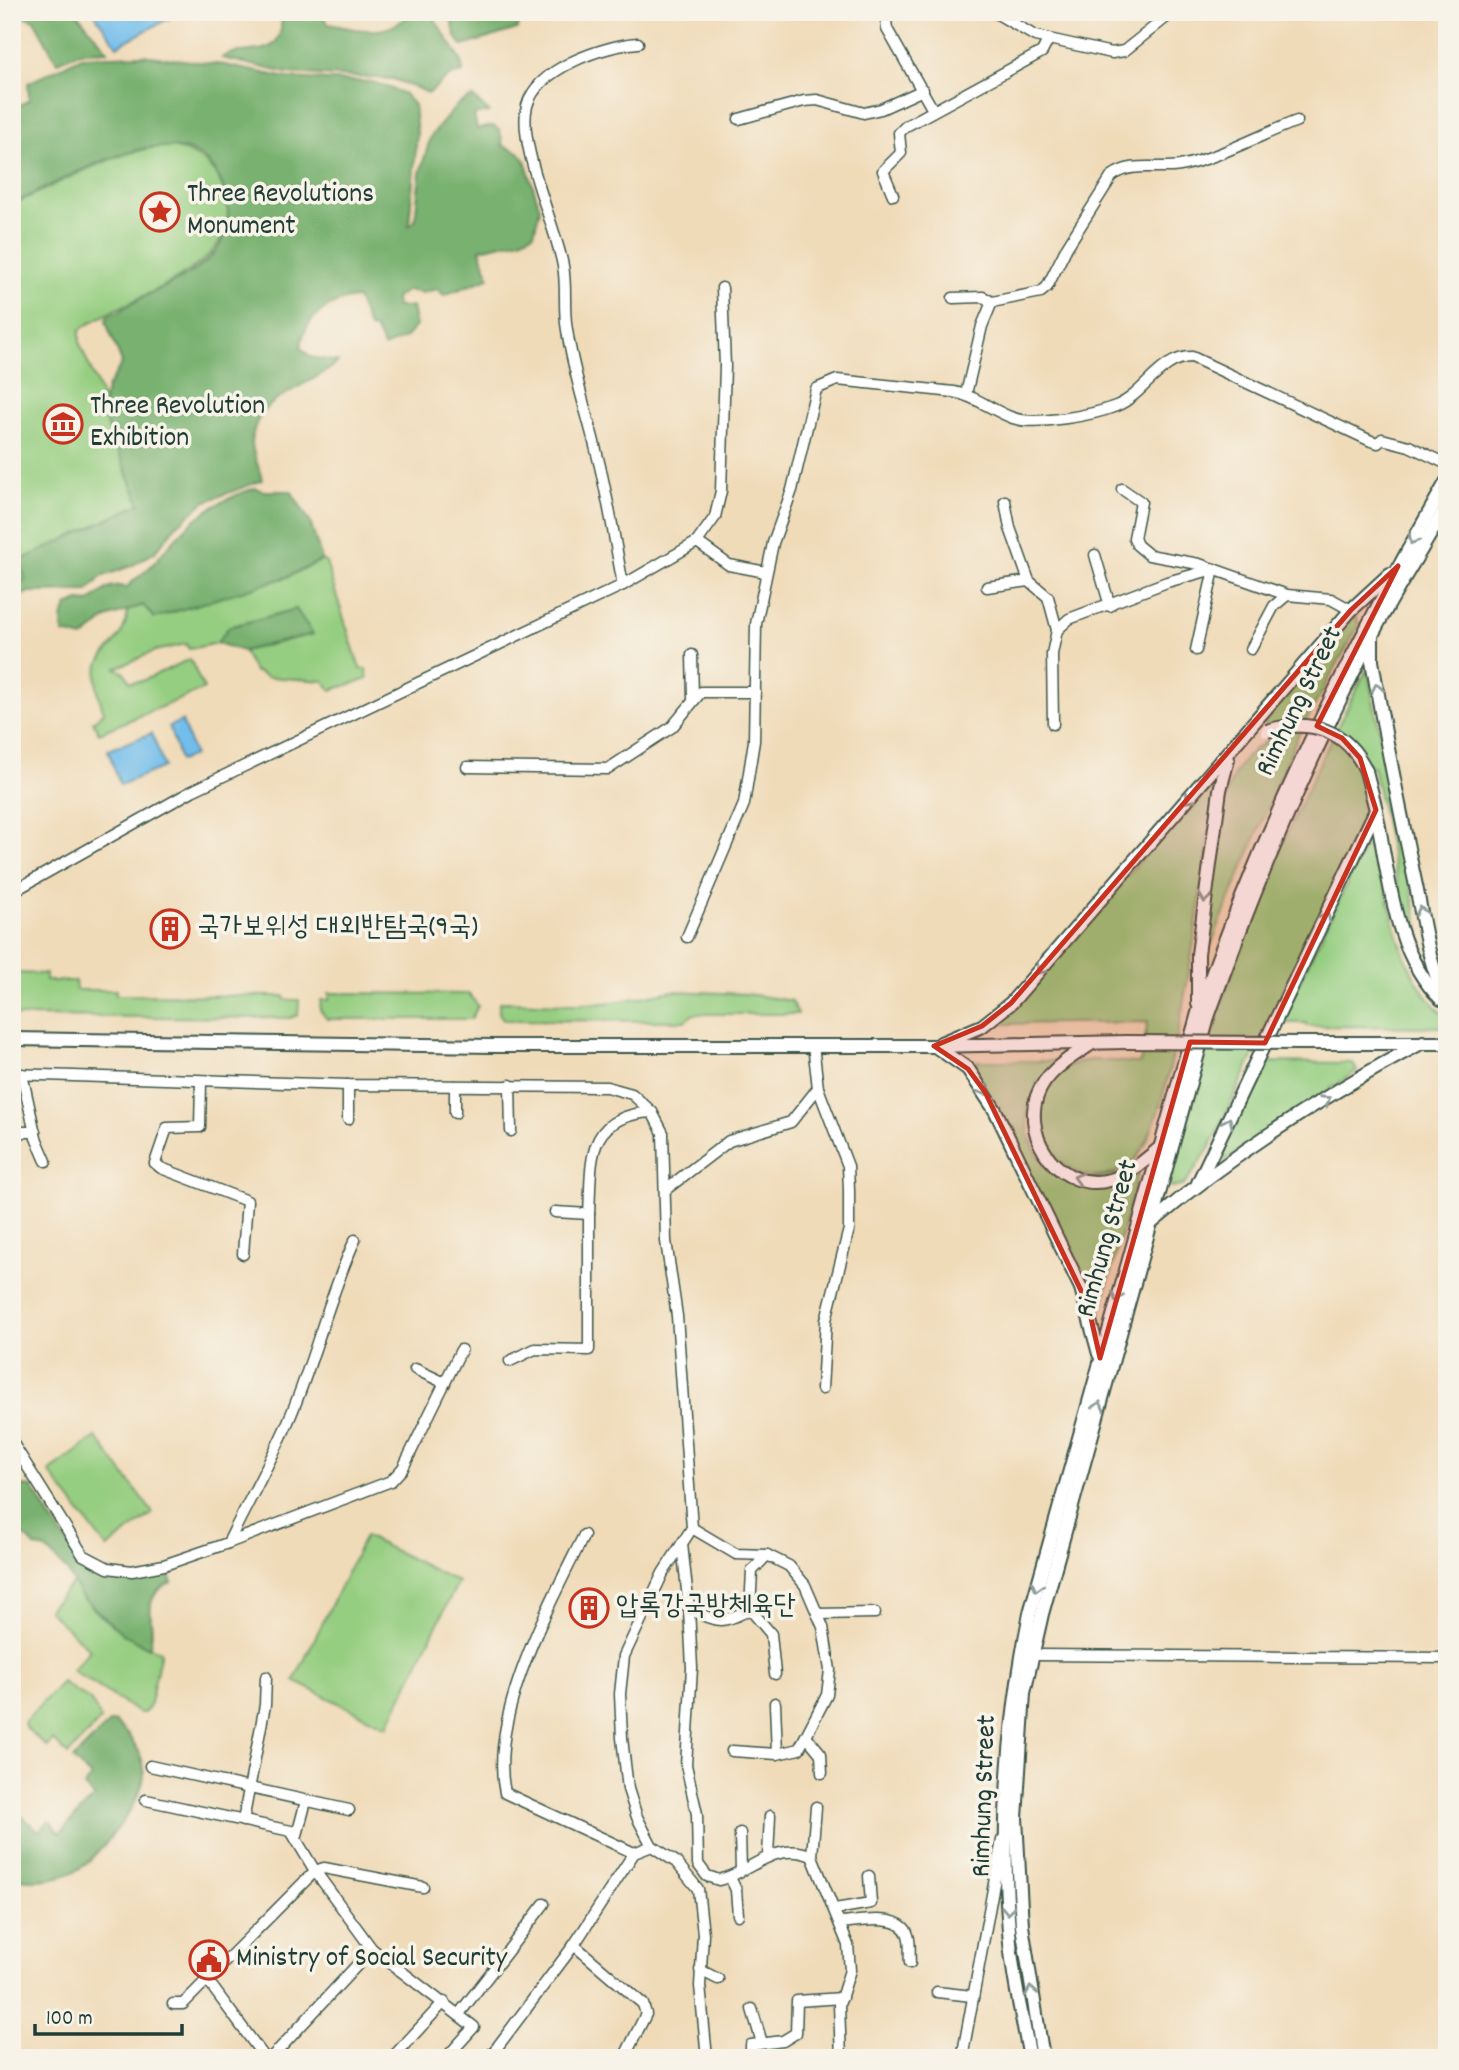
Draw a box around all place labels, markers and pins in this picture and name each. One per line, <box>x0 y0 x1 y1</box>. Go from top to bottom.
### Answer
place label: Three Revolutions Monument <box>187 176 374 248</box>
place icon: Three Revolutions Monument <box>139 191 181 233</box>
place label: Three Revolution Exhibition <box>90 388 265 460</box>
museum icon: Three Revolution Exhibition <box>42 403 84 445</box>
building icon: 국가보위성 대외반탐국(9국) <box>149 908 191 950</box>
place label: 국가보위성 대외반탐국(9국) <box>197 909 478 949</box>
building icon: 압록강국방체육단 <box>568 1587 610 1629</box>
place label: 압록강국방체육단 <box>616 1588 796 1628</box>
public building icon: Ministry of Social Security <box>188 1939 230 1981</box>
place label: Ministry of Social Security <box>236 1940 508 1980</box>

